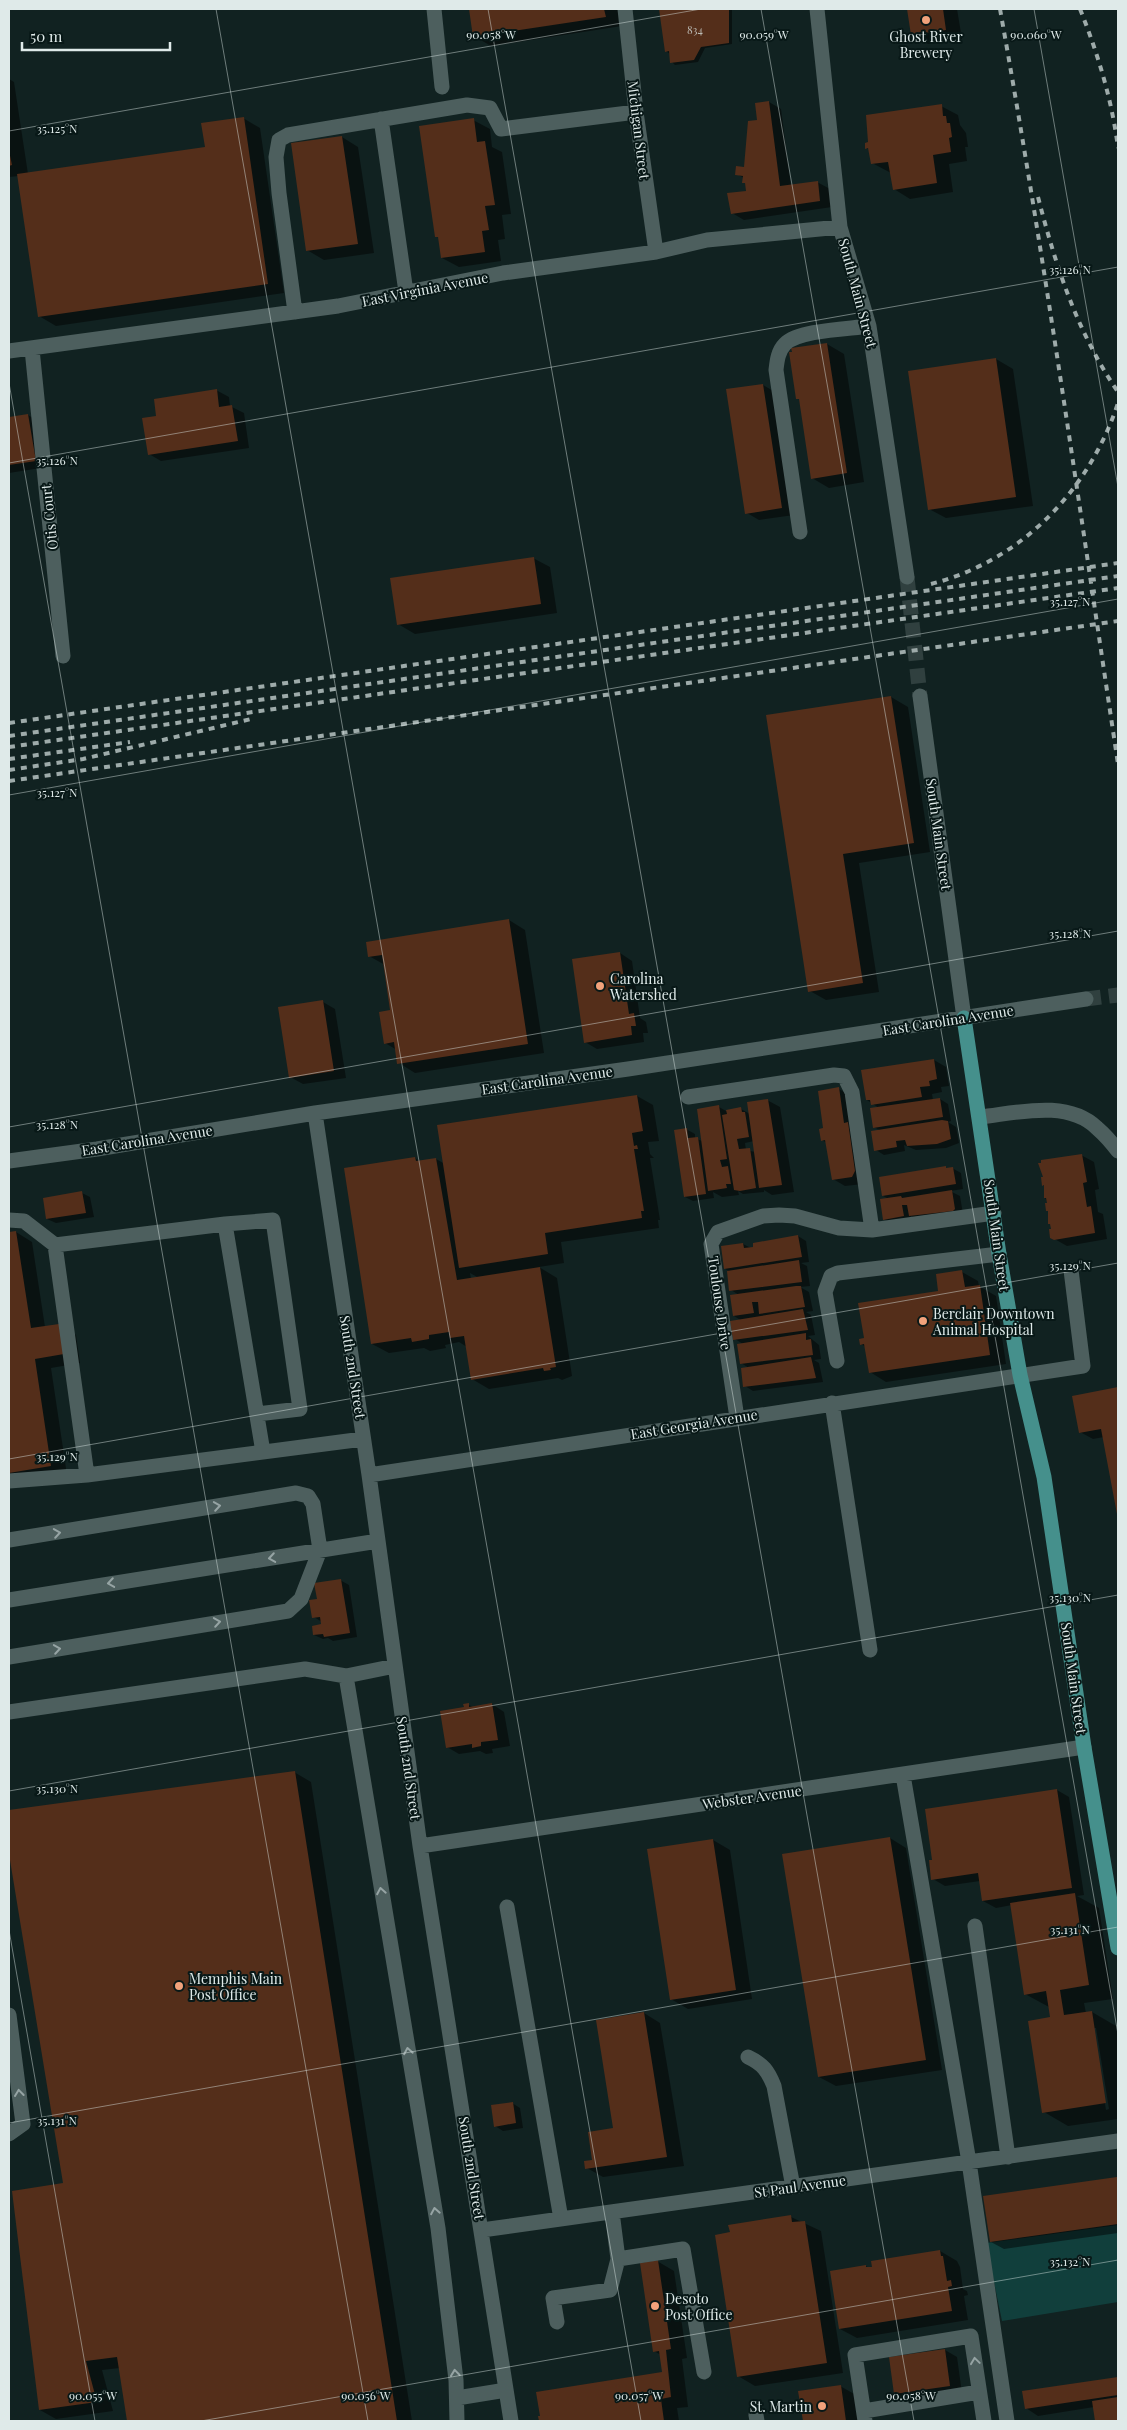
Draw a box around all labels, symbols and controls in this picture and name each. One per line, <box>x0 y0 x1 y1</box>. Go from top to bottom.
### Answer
marker: Ghost River Brewery <box>920 14 932 26</box>
scale bar <box>22 20 170 52</box>
house number: 834 <box>687 22 704 37</box>
text: 50 m <box>30 26 63 46</box>
text: 90.058°W <box>466 26 516 42</box>
text: 90.059°W <box>739 26 789 42</box>
text: 90.060°W <box>1010 26 1062 42</box>
place label: Ghost River Brewery <box>889 27 963 62</box>
street label: Michigan Street <box>624 80 655 181</box>
text: 35.125°N <box>37 120 78 136</box>
street label: South Main Street <box>834 236 882 351</box>
text: 35.126°N <box>1049 261 1092 277</box>
street label: East Virginia Avenue <box>360 267 490 311</box>
text: 35.126°N <box>36 452 79 468</box>
street label: Otis Court <box>36 482 62 551</box>
text: 35.127°N <box>1050 593 1091 609</box>
street label: South Main Street <box>922 777 956 892</box>
text: 35.127°N <box>37 784 78 800</box>
text: 35.128°N <box>1049 925 1092 941</box>
place label: Carolina Watershed <box>609 969 677 1004</box>
marker: Carolina Watershed <box>594 980 606 992</box>
street label: East Carolina Avenue <box>881 1000 1015 1040</box>
street label: East Carolina Avenue <box>480 1061 614 1099</box>
text: 35.128°N <box>36 1116 79 1132</box>
street label: East Carolina Avenue <box>80 1120 214 1160</box>
street label: South Main Street <box>980 1178 1014 1293</box>
street label: Toulouse Drive <box>704 1255 736 1351</box>
text: 35.129°N <box>1049 1257 1091 1273</box>
place label: Berclair Downtown Animal Hospital <box>932 1304 1055 1339</box>
street label: South 2nd Street <box>335 1314 371 1421</box>
marker: Berclair Downtown Animal Hospital <box>917 1315 929 1327</box>
street label: East Georgia Avenue <box>629 1405 759 1443</box>
text: 35.129°N <box>36 1448 78 1464</box>
one-way arrow <box>214 1501 222 1512</box>
one-way arrow <box>52 1528 61 1538</box>
one-way arrow <box>267 1552 275 1563</box>
one-way arrow <box>107 1578 116 1588</box>
text: 35.130°N <box>1049 1589 1092 1605</box>
one-way arrow <box>213 1618 222 1628</box>
street label: South Main Street <box>1057 1621 1091 1736</box>
one-way arrow <box>52 1644 61 1654</box>
street label: South 2nd Street <box>392 1715 426 1822</box>
text: 35.130°N <box>36 1780 79 1796</box>
street label: Webster Avenue <box>700 1781 803 1814</box>
one-way arrow <box>377 1886 387 1895</box>
text: 35.131°N <box>1050 1921 1090 1937</box>
place label: Memphis Main Post Office <box>189 1969 283 2004</box>
marker: Memphis Main Post Office <box>173 1980 185 1992</box>
one-way arrow <box>404 2047 414 2055</box>
one-way arrow <box>14 2088 25 2096</box>
text: 35.131°N <box>37 2112 77 2128</box>
street label: South 2nd Street <box>454 2115 490 2222</box>
street label: St Paul Avenue <box>753 2170 847 2202</box>
one-way arrow <box>431 2207 441 2216</box>
text: 35.132°N <box>1049 2253 1091 2269</box>
place label: Desoto Post Office <box>665 2289 732 2324</box>
marker: Desoto Post Office <box>649 2300 661 2312</box>
one-way arrow <box>970 2357 980 2366</box>
one-way arrow <box>450 2368 461 2376</box>
text: 90.055°W <box>69 2387 117 2403</box>
text: 90.056°W <box>341 2387 391 2403</box>
text: 90.057°W <box>615 2387 663 2403</box>
text: 90.058°W <box>886 2387 936 2403</box>
place label: St. Martin <box>750 2397 813 2416</box>
marker: St. Martin <box>816 2400 828 2412</box>

